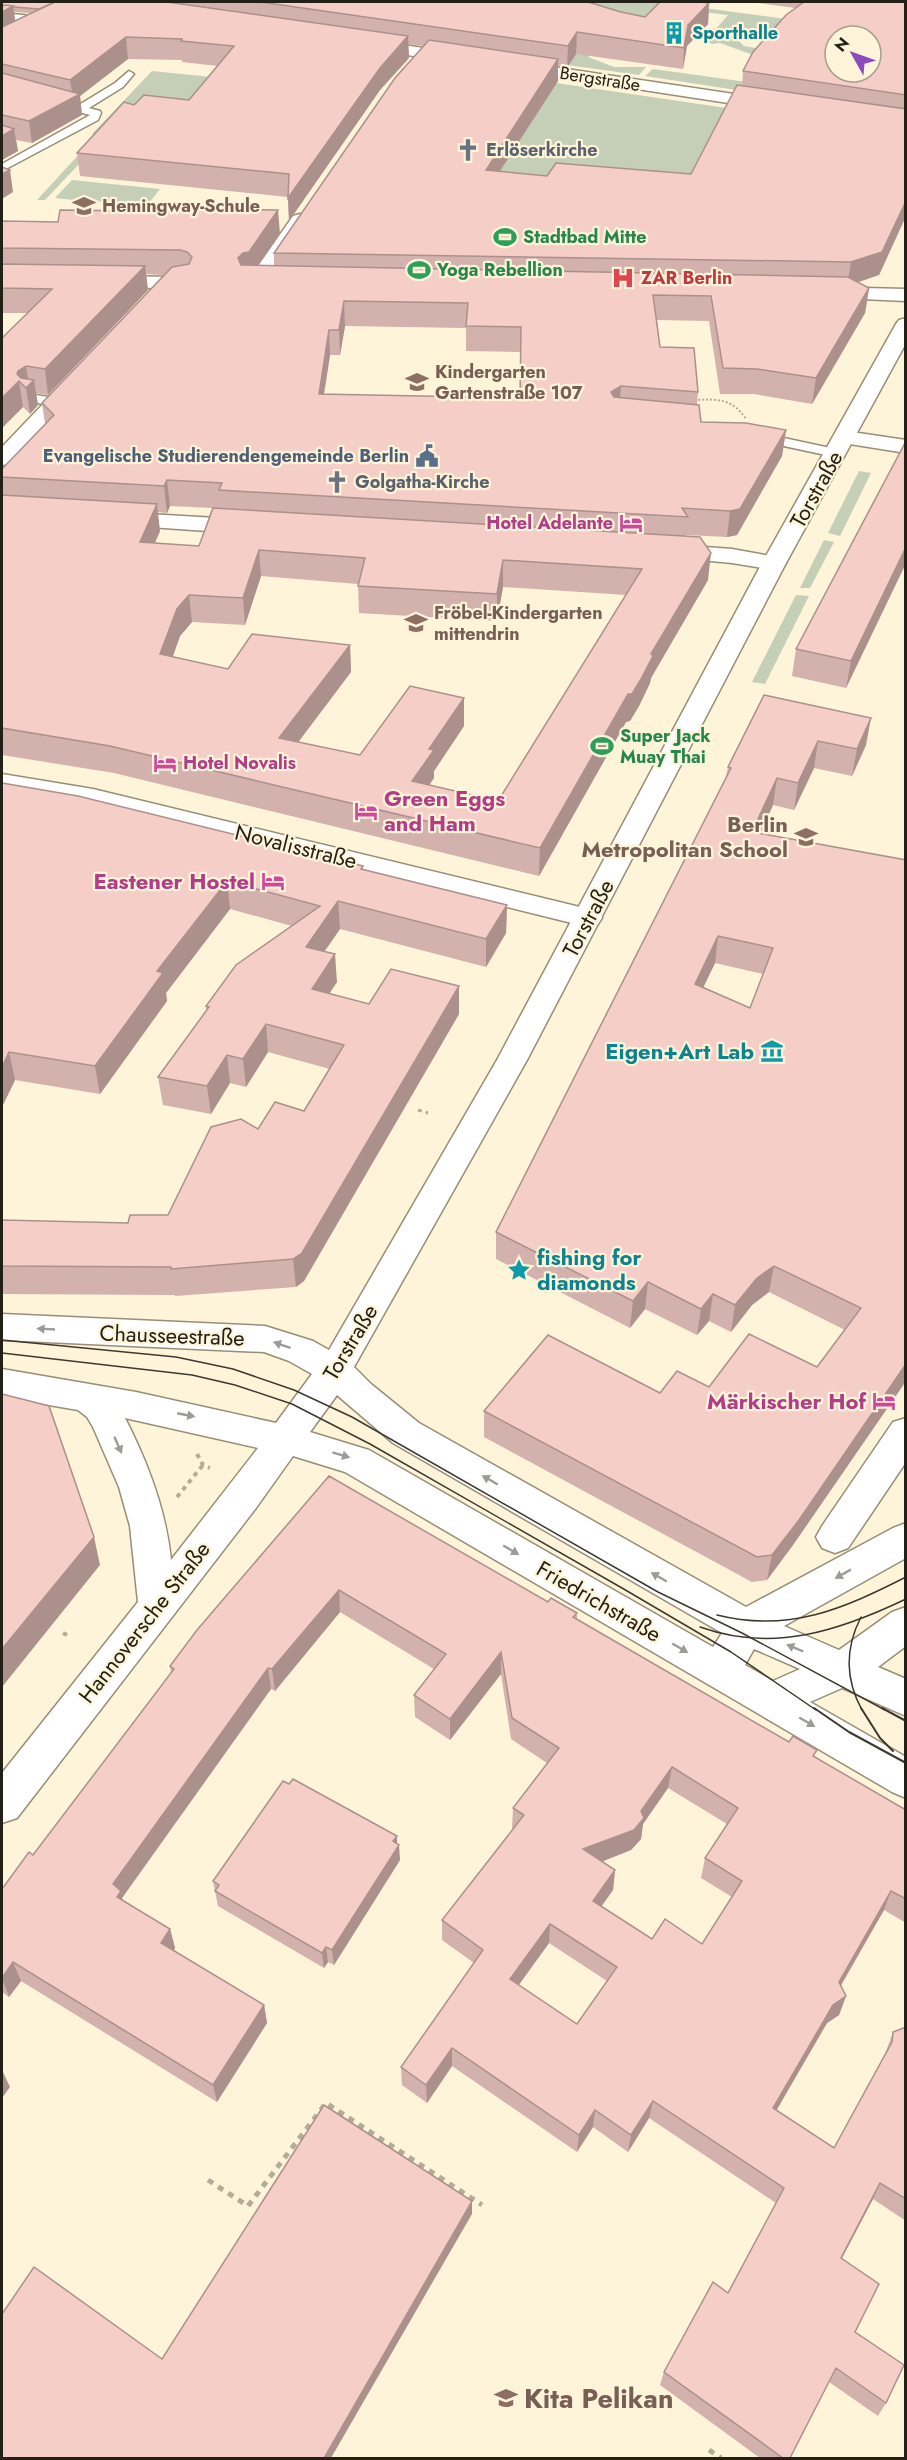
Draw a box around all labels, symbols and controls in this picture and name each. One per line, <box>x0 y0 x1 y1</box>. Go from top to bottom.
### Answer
building icon: Sporthalle <box>661 20 687 46</box>
place label: Sporthalle <box>692 20 778 46</box>
north arrow <box>823 24 883 84</box>
text: N <box>829 32 855 57</box>
street label: Bergstraße <box>558 60 642 98</box>
church icon: Erlöserkirche <box>455 137 481 163</box>
place label: Erlöserkirche <box>486 137 598 163</box>
school or university icon: Hemingway-Schule <box>71 193 97 219</box>
place label: Hemingway-Schule <box>102 193 260 219</box>
sports icon: Stadtbad Mitte <box>492 224 518 250</box>
place label: Stadtbad Mitte <box>523 224 647 250</box>
sports icon: Yoga Rebellion <box>406 257 432 283</box>
place label: Yoga Rebellion <box>436 257 563 283</box>
hospital icon: ZAR Berlin <box>610 265 636 291</box>
place label: ZAR Berlin <box>641 265 732 291</box>
place label: Kindergarten Gartenstraße 107 <box>435 359 583 406</box>
school or university icon: Kindergarten Gartenstraße 107 <box>404 369 430 395</box>
place label: Evangelische Studierendengemeinde Berlin <box>43 443 409 469</box>
public building icon: Evangelische Studierendengemeinde Berlin <box>414 443 440 469</box>
street label: Torstraße <box>782 445 850 533</box>
church icon: Golgatha-Kirche <box>324 469 350 495</box>
place label: Golgatha-Kirche <box>355 469 490 495</box>
place label: Hotel Adelante <box>486 510 613 536</box>
hotel icon: Hotel Adelante <box>618 510 644 536</box>
place label: Fröbel-Kindergarten mittendrin <box>434 600 603 647</box>
school or university icon: Fröbel-Kindergarten mittendrin <box>403 610 429 636</box>
place label: Super Jack Muay Thai <box>620 723 711 770</box>
sports icon: Super Jack Muay Thai <box>589 733 615 759</box>
hotel icon: Hotel Novalis <box>152 750 178 776</box>
place label: Hotel Novalis <box>183 750 296 776</box>
place label: Green Eggs and Ham <box>384 782 505 839</box>
hotel icon: Green Eggs and Ham <box>353 798 379 824</box>
place label: Berlin Metropolitan School <box>581 808 788 865</box>
street label: Novalisstraße <box>232 815 360 877</box>
school or university icon: Berlin Metropolitan School <box>793 824 819 850</box>
place label: Eastener Hostel <box>93 865 255 897</box>
hotel icon: Eastener Hostel <box>260 868 286 894</box>
street label: Torstraße <box>554 874 622 962</box>
place label: Eigen+Art Lab <box>605 1035 754 1067</box>
museum icon: Eigen+Art Lab <box>759 1038 785 1064</box>
place label: fishing for diamonds <box>537 1241 642 1298</box>
place icon: fishing for diamonds <box>506 1257 532 1283</box>
street label: Torstraße <box>315 1298 385 1386</box>
street label: Chausseestraße <box>99 1316 245 1354</box>
one-way arrow <box>36 1324 55 1334</box>
one-way arrow <box>273 1339 291 1349</box>
place label: Märkischer Hof <box>707 1385 867 1417</box>
hotel icon: Märkischer Hof <box>871 1388 897 1414</box>
one-way arrow <box>176 1411 195 1420</box>
one-way arrow <box>114 1436 123 1453</box>
one-way arrow <box>332 1451 350 1460</box>
one-way arrow <box>482 1475 498 1486</box>
street label: Hannoversche Straße <box>71 1534 217 1710</box>
one-way arrow <box>503 1545 520 1555</box>
street label: Friedrichstraße <box>531 1552 667 1650</box>
one-way arrow <box>834 1569 851 1579</box>
one-way arrow <box>651 1572 667 1583</box>
one-way arrow <box>672 1643 689 1653</box>
one-way arrow <box>786 1643 804 1653</box>
one-way arrow <box>798 1717 815 1727</box>
place label: Kita Pelikan <box>524 2379 673 2418</box>
school or university icon: Kita Pelikan <box>493 2385 519 2411</box>

